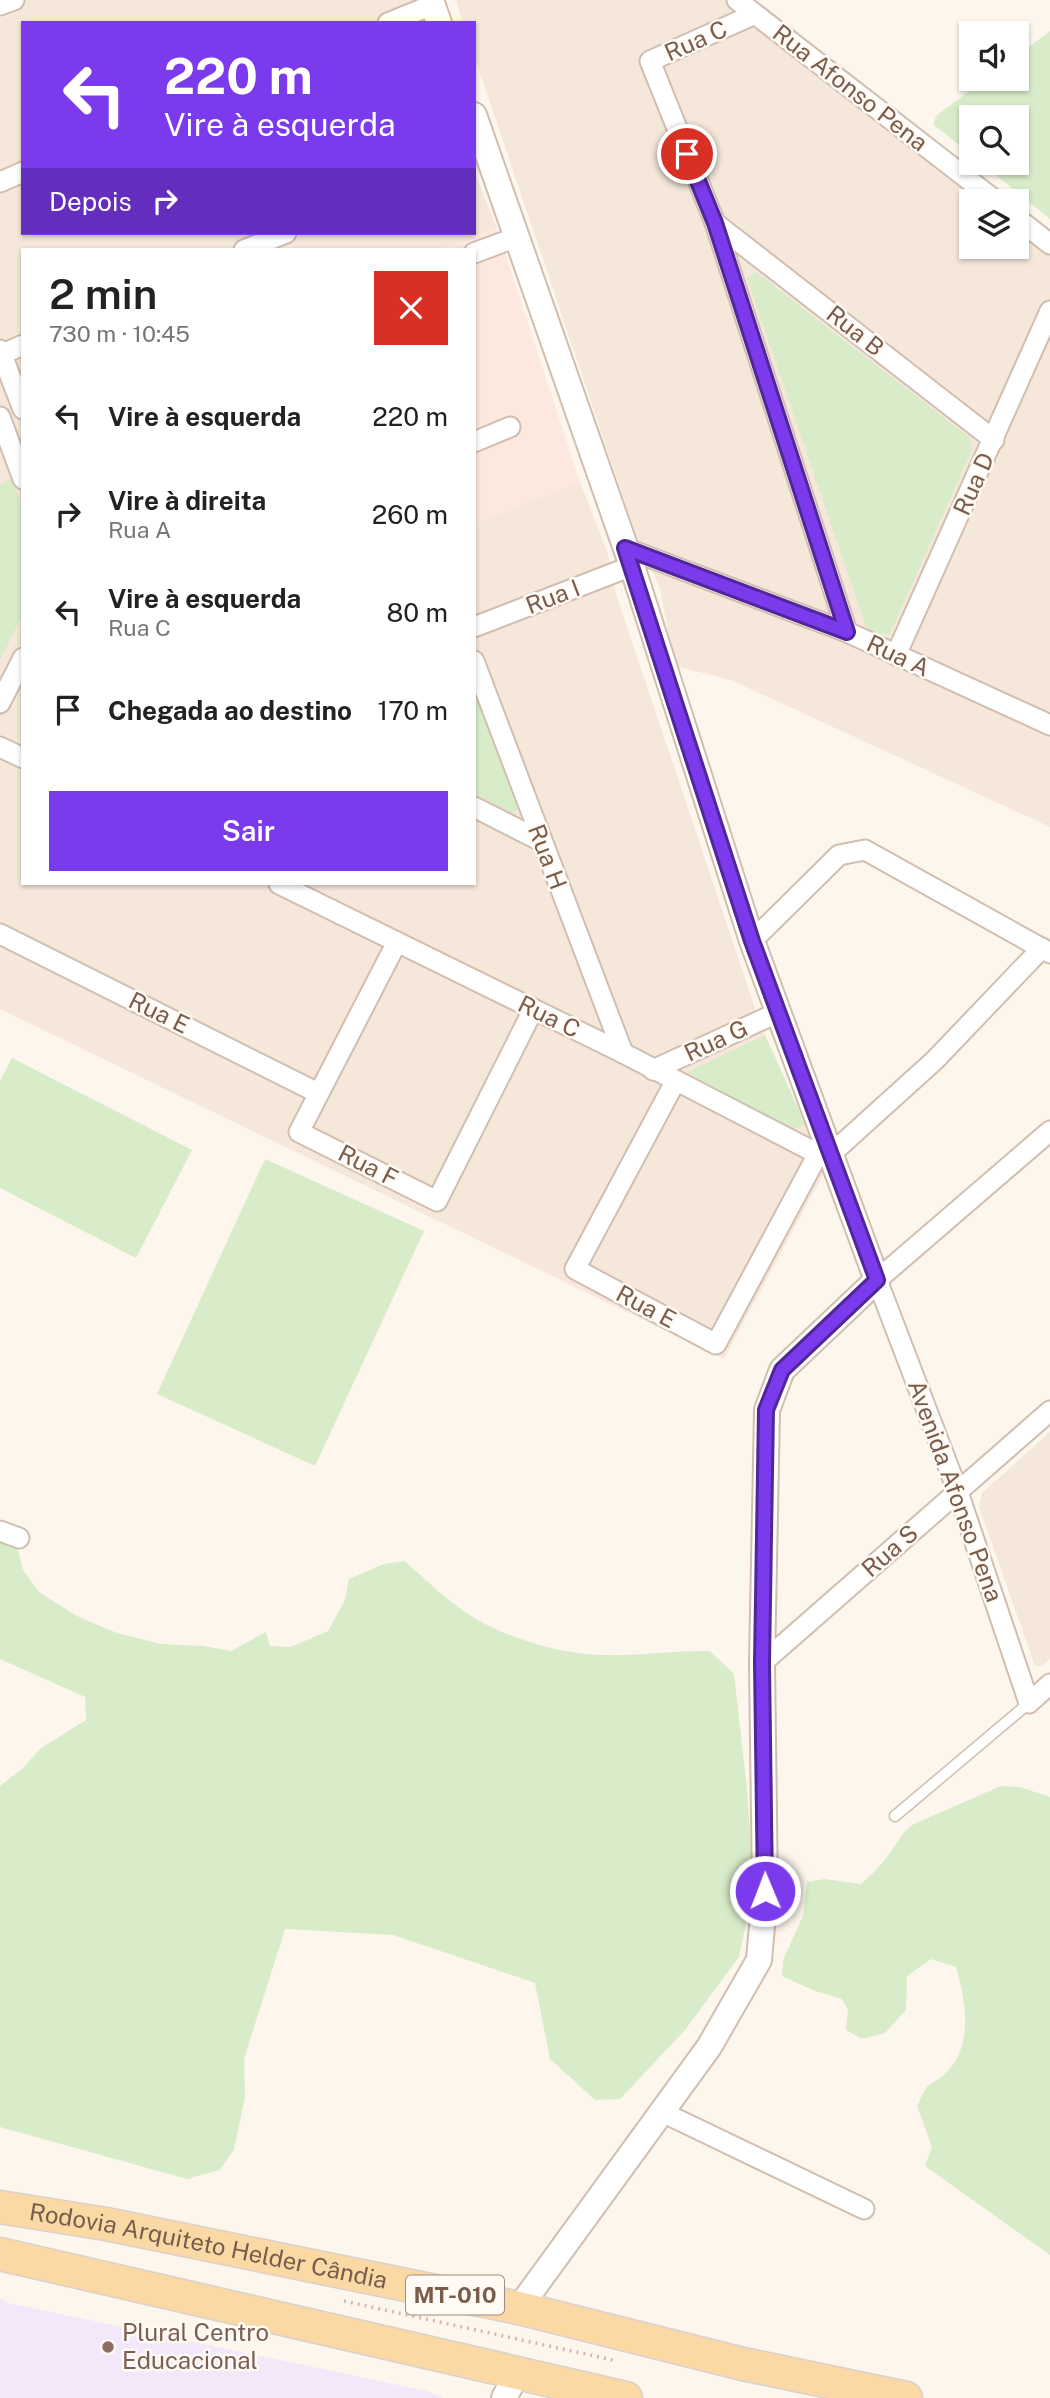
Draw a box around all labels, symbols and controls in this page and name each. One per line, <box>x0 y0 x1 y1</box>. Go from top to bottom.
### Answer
street label: Rua C <box>660 14 731 66</box>
street label: Rua Afonso Pena <box>768 18 934 156</box>
map controls <box>959 21 1029 259</box>
button: sound <box>959 21 1029 91</box>
text: 220 m <box>164 47 313 105</box>
icon: left <box>49 49 140 140</box>
button: search <box>959 105 1029 175</box>
text: Vire à esquerda <box>164 106 396 143</box>
pin <box>657 124 717 184</box>
icon: arrive <box>668 135 706 173</box>
icon: right <box>146 182 184 220</box>
text: Depois <box>49 186 132 217</box>
button: layers <box>959 189 1029 259</box>
text: 2 min <box>49 269 157 318</box>
button: close <box>374 271 448 345</box>
street label: Rua B <box>821 299 890 361</box>
text: 730 m · 10:45 <box>49 320 190 347</box>
icon: left <box>49 397 87 435</box>
text: Vire à esquerda <box>108 401 301 432</box>
text: 220 m <box>372 401 448 432</box>
street label: Rua D <box>947 448 999 519</box>
text: Vire à direita <box>108 485 266 516</box>
icon: right <box>49 495 87 533</box>
text: 260 m <box>372 499 448 530</box>
text: Rua A <box>108 516 171 543</box>
street label: Rua I <box>522 573 584 619</box>
text: Vire à esquerda <box>108 583 301 614</box>
icon: left <box>49 593 87 631</box>
text: 80 m <box>387 597 448 628</box>
text: Rua C <box>108 614 171 641</box>
street label: Rua A <box>863 628 934 682</box>
icon: arrive <box>49 691 87 729</box>
text: Chegada ao destino <box>108 695 352 726</box>
text: 170 m <box>378 695 448 726</box>
button: Sair <box>49 791 448 871</box>
street label: Rua H <box>523 820 573 893</box>
street label: Rua E <box>125 985 194 1039</box>
street label: Rua C <box>514 989 585 1043</box>
street label: Rua G <box>679 1013 752 1067</box>
street label: Rua F <box>334 1138 403 1192</box>
street label: Rua E <box>612 1279 681 1333</box>
street label: Avenida Afonso Pena <box>903 1376 1009 1605</box>
street label: Rua S <box>856 1518 923 1582</box>
position arrow <box>728 1854 802 1928</box>
street label: Rodovia Arquiteto Helder Cândia <box>28 2197 390 2294</box>
road number: MT-010 <box>406 2276 504 2314</box>
place label: Plural Centro Educacional <box>122 2318 269 2374</box>
marker: Plural Centro Educacional <box>100 2339 116 2355</box>

